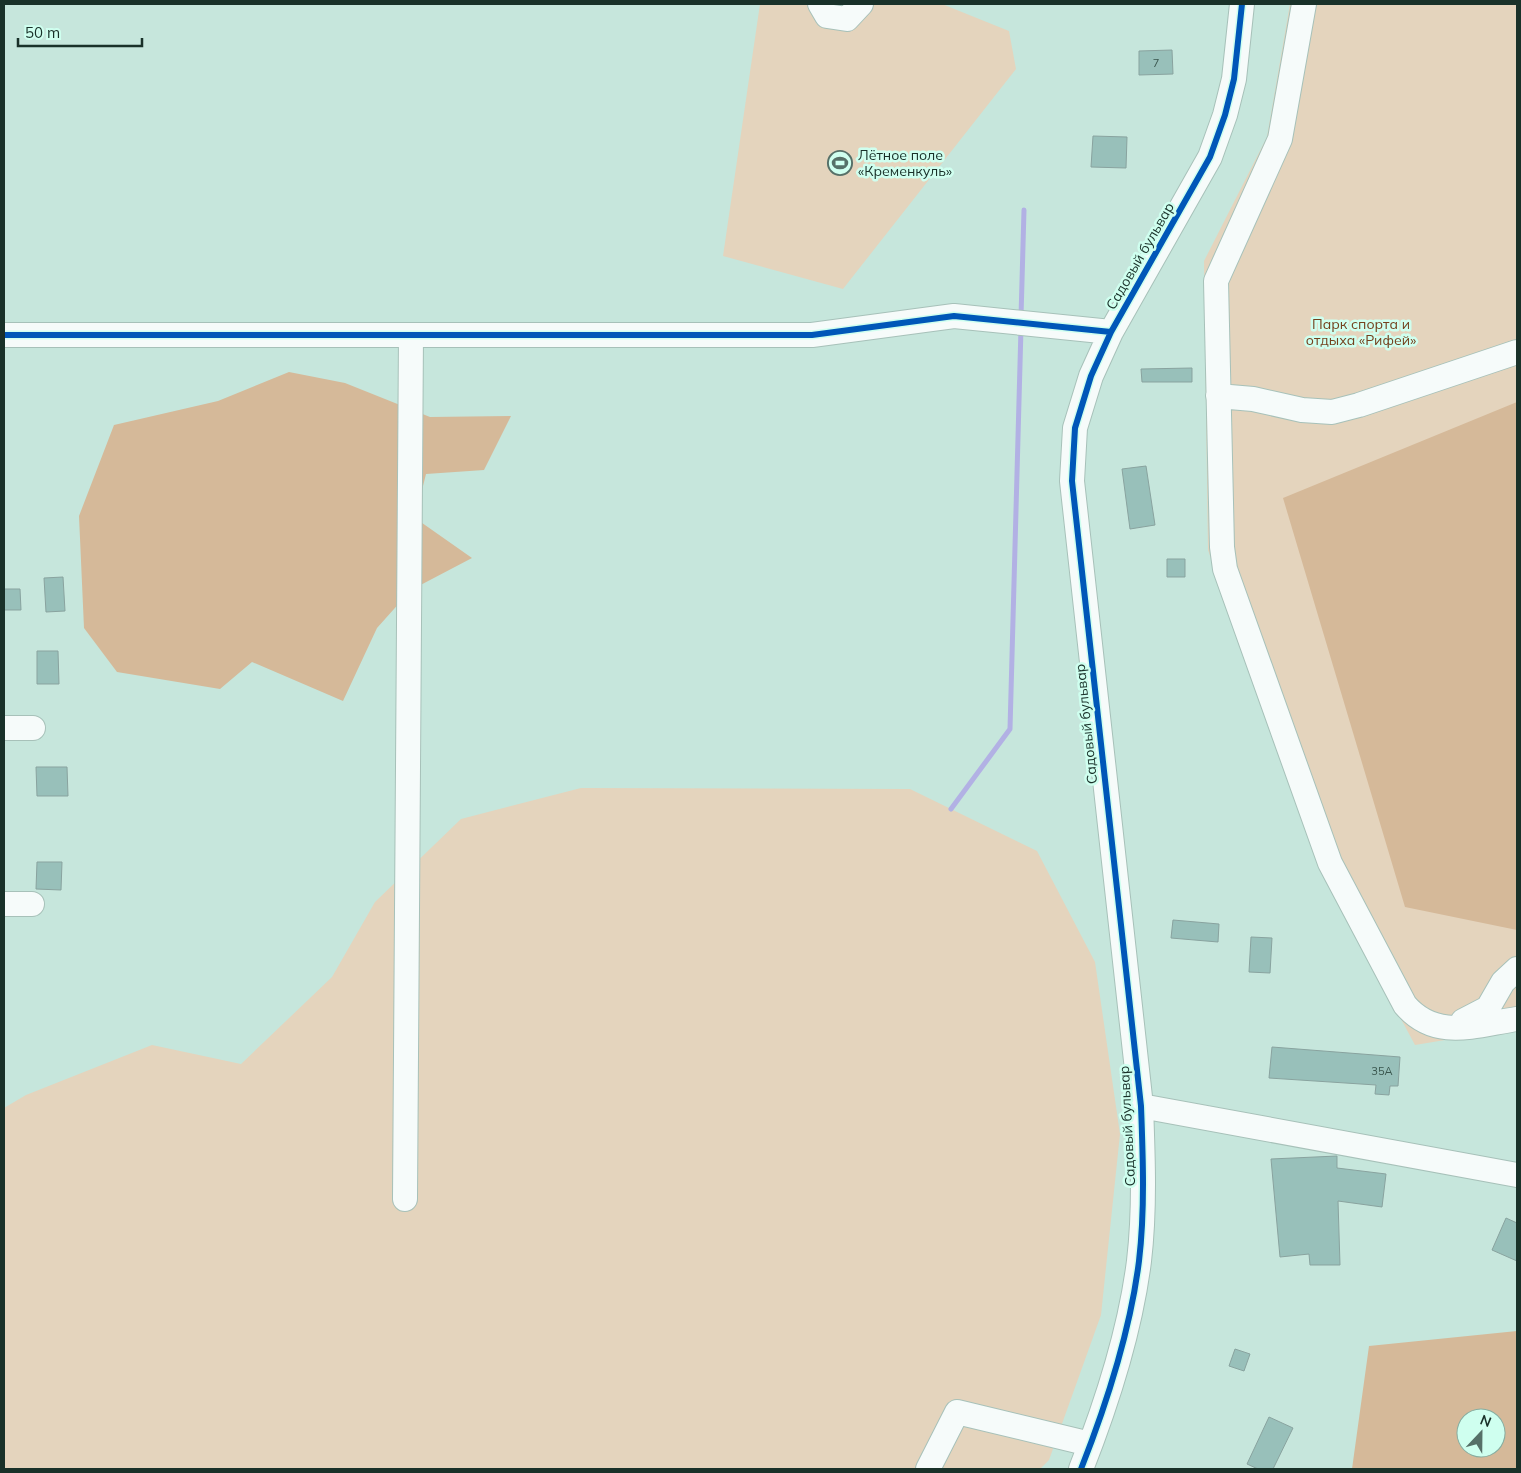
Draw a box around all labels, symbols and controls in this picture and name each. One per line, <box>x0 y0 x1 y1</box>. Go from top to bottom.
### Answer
scale bar <box>18 15 141 47</box>
text: 50 m <box>25 23 60 42</box>
house number: 7 <box>1153 56 1159 70</box>
place label: Лётное поле «Кременкуль» <box>858 146 952 180</box>
sports icon: Лётное поле «Кременкуль» <box>827 150 853 176</box>
street label: Садовый бульвар <box>1102 199 1178 313</box>
park label: Парк спорта и отдыха «Рифей» <box>1306 315 1416 349</box>
street label: Садовый бульвар <box>1071 663 1101 785</box>
house number: 35А <box>1371 1064 1393 1078</box>
street label: Садовый бульвар <box>1115 1065 1139 1187</box>
north arrow <box>1456 1408 1506 1458</box>
text: N <box>1478 1411 1494 1431</box>

